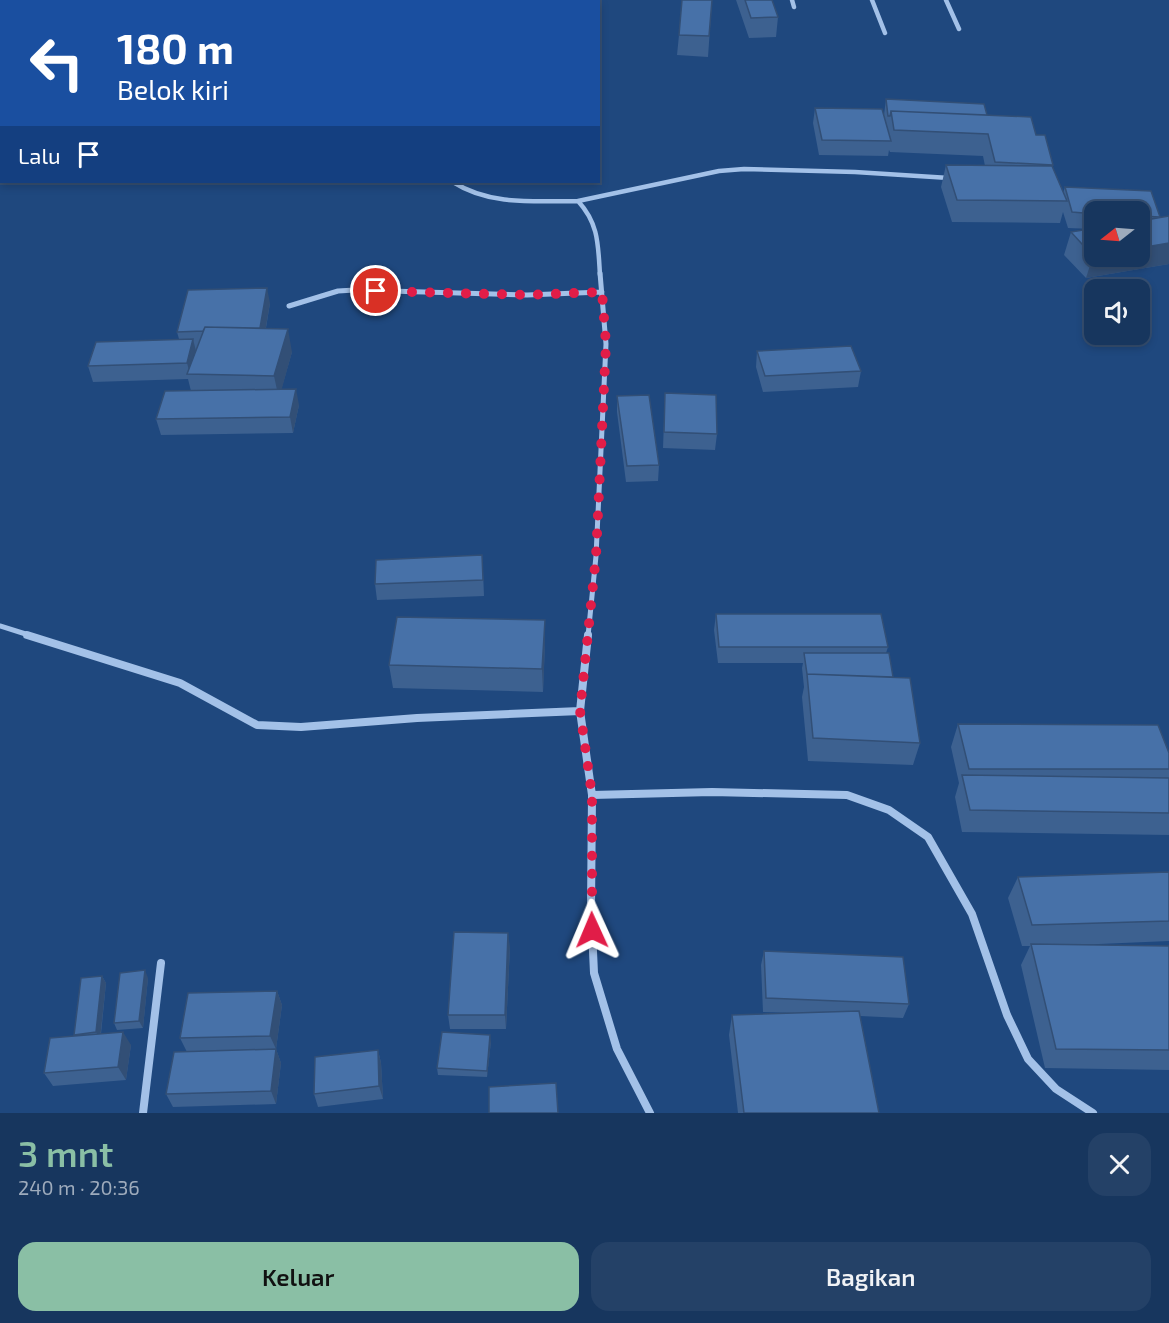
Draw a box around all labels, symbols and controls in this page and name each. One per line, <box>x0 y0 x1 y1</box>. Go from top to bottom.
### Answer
text: 180 m <box>117 22 234 72</box>
icon: left <box>18 24 96 102</box>
text: Belok kiri <box>117 73 229 105</box>
icon: arrive <box>72 138 105 171</box>
text: Lalu <box>18 142 60 168</box>
north arrow <box>1084 201 1150 267</box>
map controls <box>1084 201 1150 345</box>
pin <box>350 265 401 316</box>
icon: arrive <box>359 274 392 307</box>
button: sound <box>1084 279 1150 345</box>
position arrow <box>560 898 624 962</box>
text: 3 mnt <box>18 1131 113 1174</box>
button: close <box>1088 1133 1151 1196</box>
text: 240 m · 20:36 <box>18 1175 140 1199</box>
button: Keluar <box>18 1242 579 1311</box>
button: Bagikan <box>591 1242 1151 1311</box>

